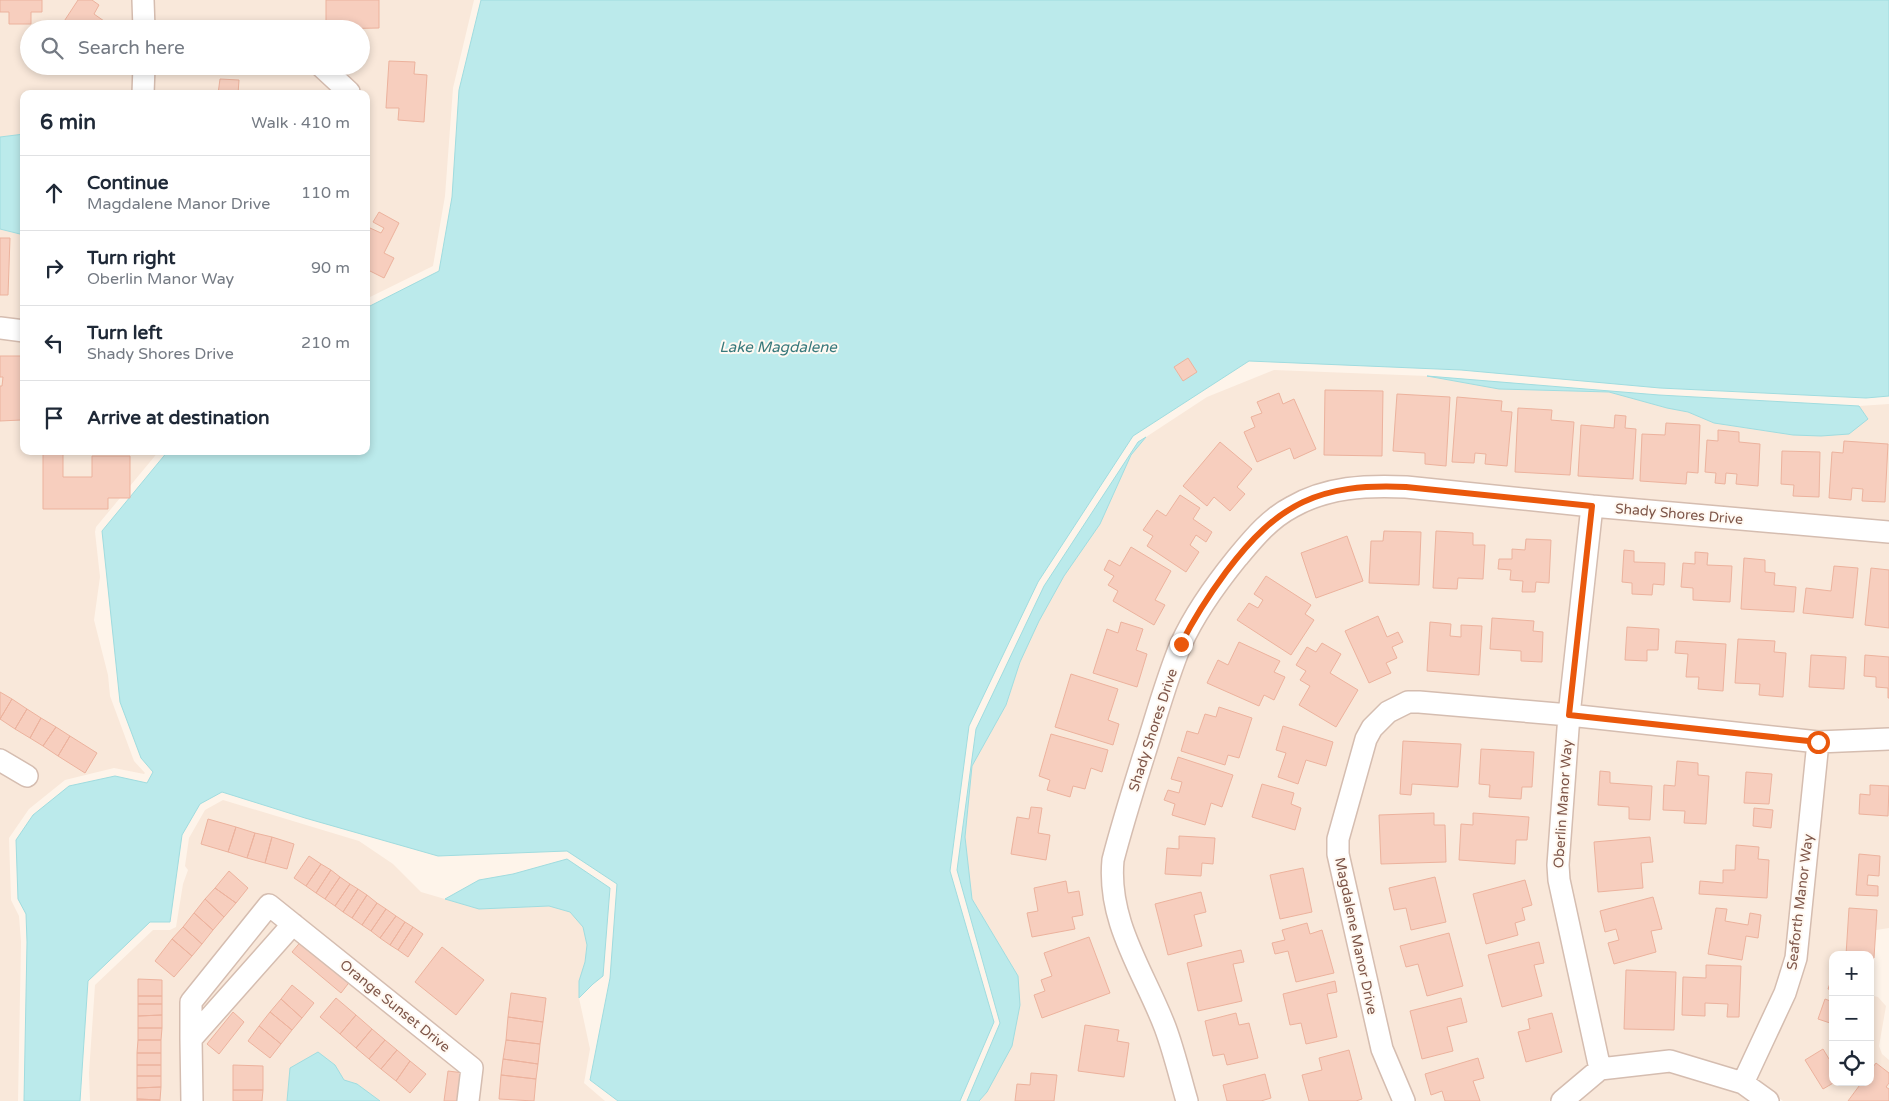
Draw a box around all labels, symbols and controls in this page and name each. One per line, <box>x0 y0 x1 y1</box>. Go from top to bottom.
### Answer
search box <box>20 20 370 75</box>
icon: search <box>38 34 66 62</box>
text: Search here <box>78 37 185 59</box>
text: 6 min <box>40 110 96 135</box>
text: Walk · 410 m <box>251 113 350 133</box>
text: Continue <box>87 172 169 194</box>
icon: ahead <box>40 179 68 207</box>
text: 110 m <box>301 183 350 203</box>
text: Magdalene Manor Drive <box>87 194 270 214</box>
text: Turn right <box>87 247 175 269</box>
icon: right <box>40 254 68 282</box>
text: 90 m <box>311 258 350 278</box>
text: Oberlin Manor Way <box>87 269 234 289</box>
text: Turn left <box>87 322 163 344</box>
icon: left <box>40 329 68 357</box>
text: 210 m <box>301 333 350 353</box>
water label: Lake Magdalene <box>719 338 838 356</box>
text: Shady Shores Drive <box>87 344 234 364</box>
icon: arrive <box>40 404 68 432</box>
text: Arrive at destination <box>87 407 270 429</box>
street label: Shady Shores Drive <box>1614 500 1744 528</box>
route end <box>1170 633 1193 656</box>
street label: Shady Shores Drive <box>1125 666 1181 794</box>
route start <box>1807 731 1830 754</box>
street label: Oberlin Manor Way <box>1550 739 1576 869</box>
street label: Seaforth Manor Way <box>1783 833 1817 971</box>
street label: Magdalene Manor Drive <box>1331 856 1381 1016</box>
map controls <box>1829 951 1874 1086</box>
button: + <box>1829 951 1874 996</box>
street label: Orange Sunset Drive <box>336 956 454 1056</box>
button: − <box>1829 996 1874 1041</box>
button: locate <box>1829 1041 1874 1086</box>

